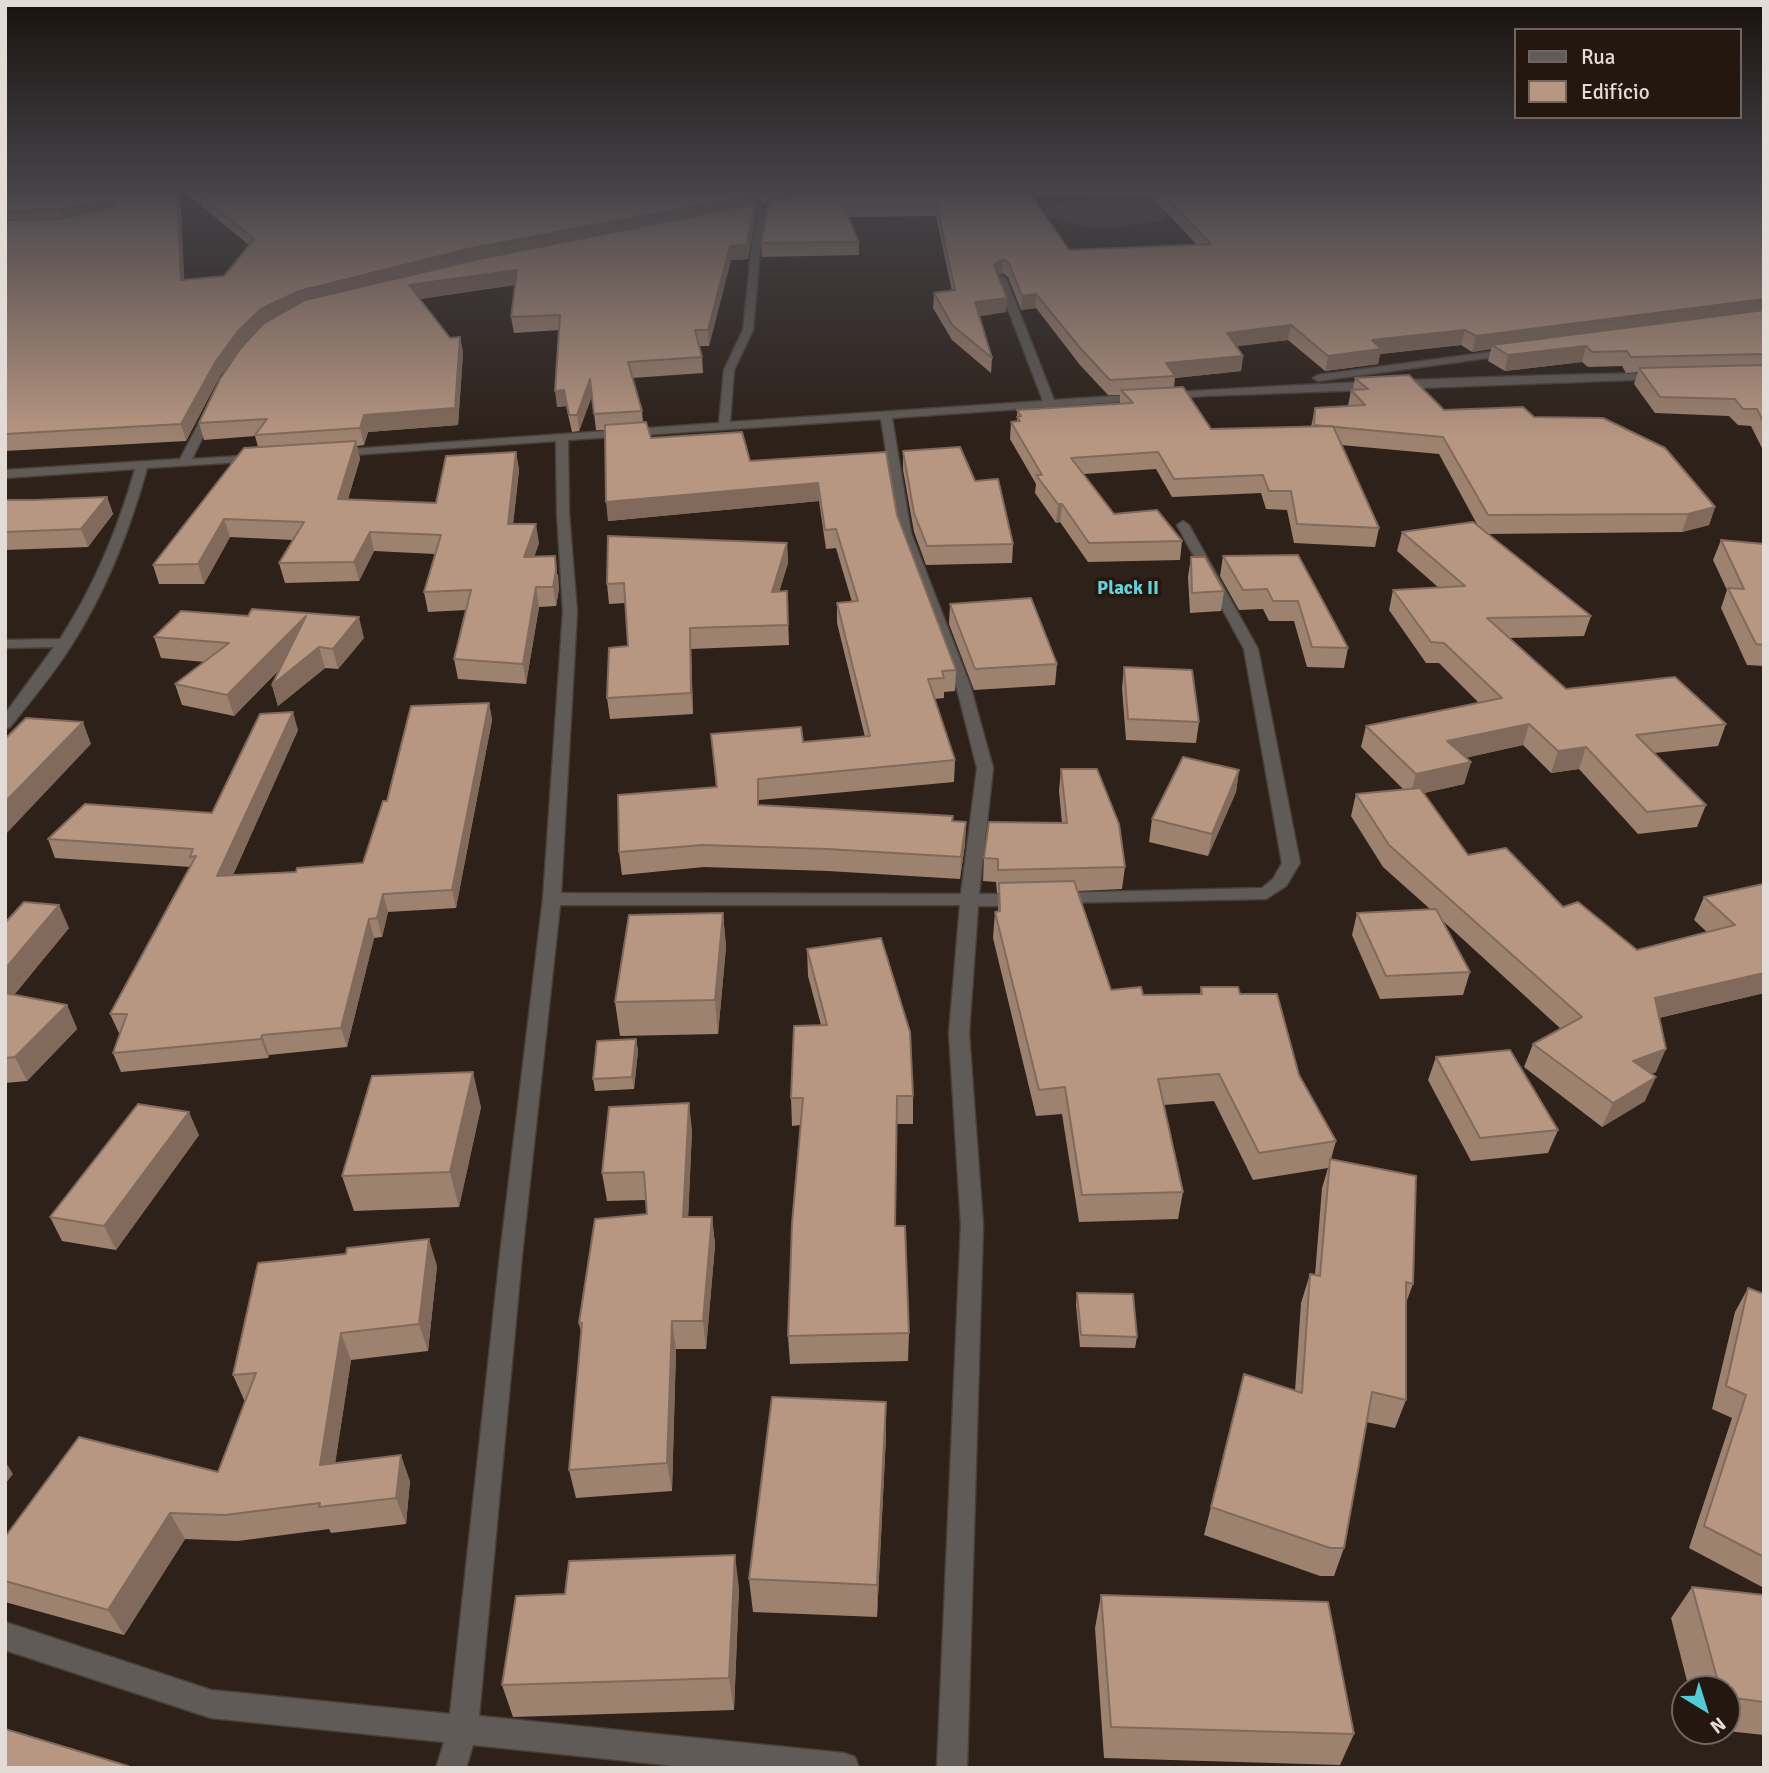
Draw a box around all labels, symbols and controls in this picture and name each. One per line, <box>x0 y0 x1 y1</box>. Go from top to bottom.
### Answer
legend <box>1514 28 1741 119</box>
text: Rua <box>1581 44 1615 70</box>
text: Edifício <box>1581 79 1650 105</box>
district label: Plack II <box>1097 578 1159 600</box>
north arrow <box>1671 1675 1741 1745</box>
text: N <box>1705 1711 1730 1738</box>

